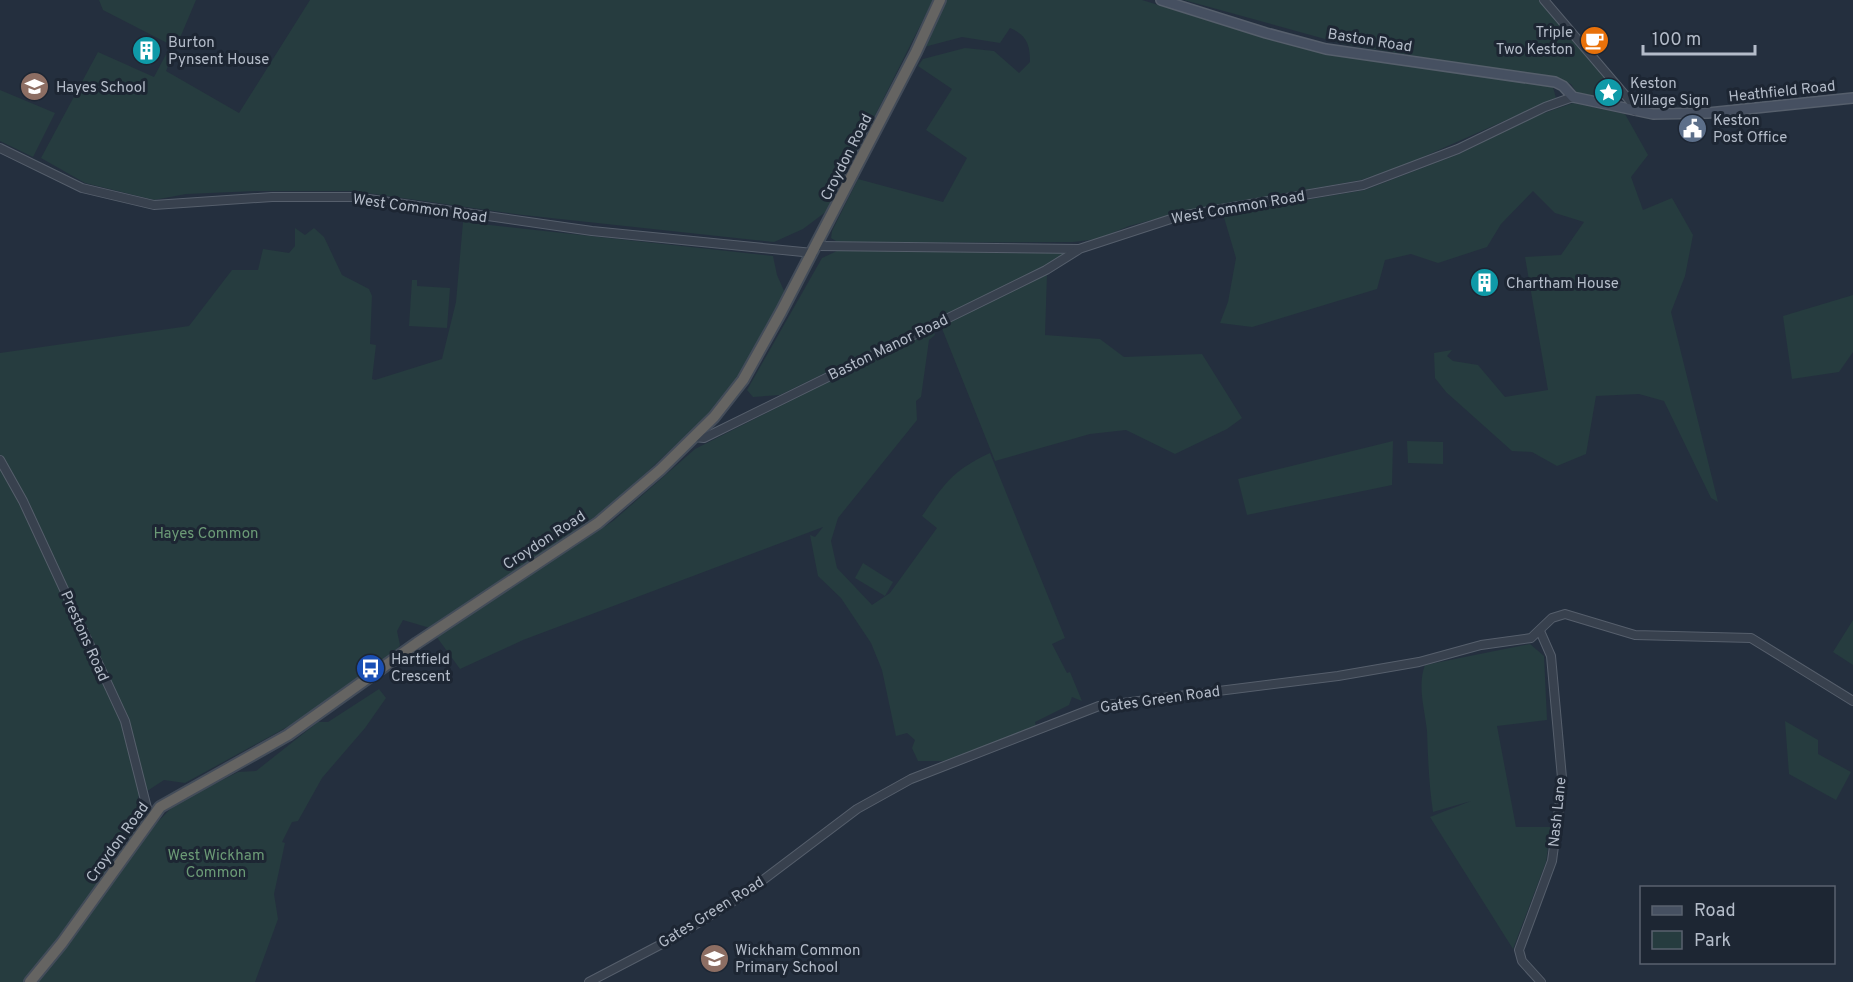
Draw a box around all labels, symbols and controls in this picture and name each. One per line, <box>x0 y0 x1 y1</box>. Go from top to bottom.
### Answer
scale bar <box>1643 18 1756 56</box>
place label: Triple Two Keston <box>1496 24 1573 60</box>
street label: Baston Road <box>1326 25 1413 58</box>
cafe icon: Triple Two Keston <box>1578 25 1610 57</box>
text: 100 m <box>1652 29 1701 52</box>
place label: Burton Pynsent House <box>168 34 269 70</box>
building icon: Burton Pynsent House <box>131 35 163 67</box>
school or university icon: Hayes School <box>19 71 51 103</box>
place label: Keston Village Sign <box>1630 75 1709 111</box>
place icon: Keston Village Sign <box>1593 76 1625 108</box>
street label: Heathfield Road <box>1728 77 1837 108</box>
place label: Hayes School <box>56 79 146 98</box>
street label: Croydon Road <box>817 111 877 204</box>
place label: Keston Post Office <box>1713 112 1787 148</box>
public building icon: Keston Post Office <box>1676 113 1708 145</box>
street label: West Common Road <box>1170 187 1306 230</box>
street label: West Common Road <box>352 191 488 228</box>
building icon: Chartham House <box>1469 267 1501 299</box>
place label: Chartham House <box>1506 275 1619 294</box>
street label: Baston Manor Road <box>825 311 952 386</box>
street label: Croydon Road <box>500 507 590 575</box>
park label: Hayes Common <box>154 525 258 544</box>
street label: Prestons Road <box>55 588 112 685</box>
place label: Hartfield Crescent <box>391 651 451 687</box>
bus stop icon: Hartfield Crescent <box>354 652 386 684</box>
street label: Gates Green Road <box>1099 683 1221 718</box>
street label: Nash Lane <box>1545 776 1572 848</box>
street label: Croydon Road <box>83 799 154 887</box>
park label: West Wickham Common <box>167 847 265 883</box>
street label: Gates Green Road <box>655 873 768 953</box>
legend <box>1640 886 1835 964</box>
text: Road <box>1694 900 1736 923</box>
text: Park <box>1694 930 1731 953</box>
place label: Wickham Common Primary School <box>735 942 860 978</box>
school or university icon: Wickham Common Primary School <box>698 943 730 975</box>

